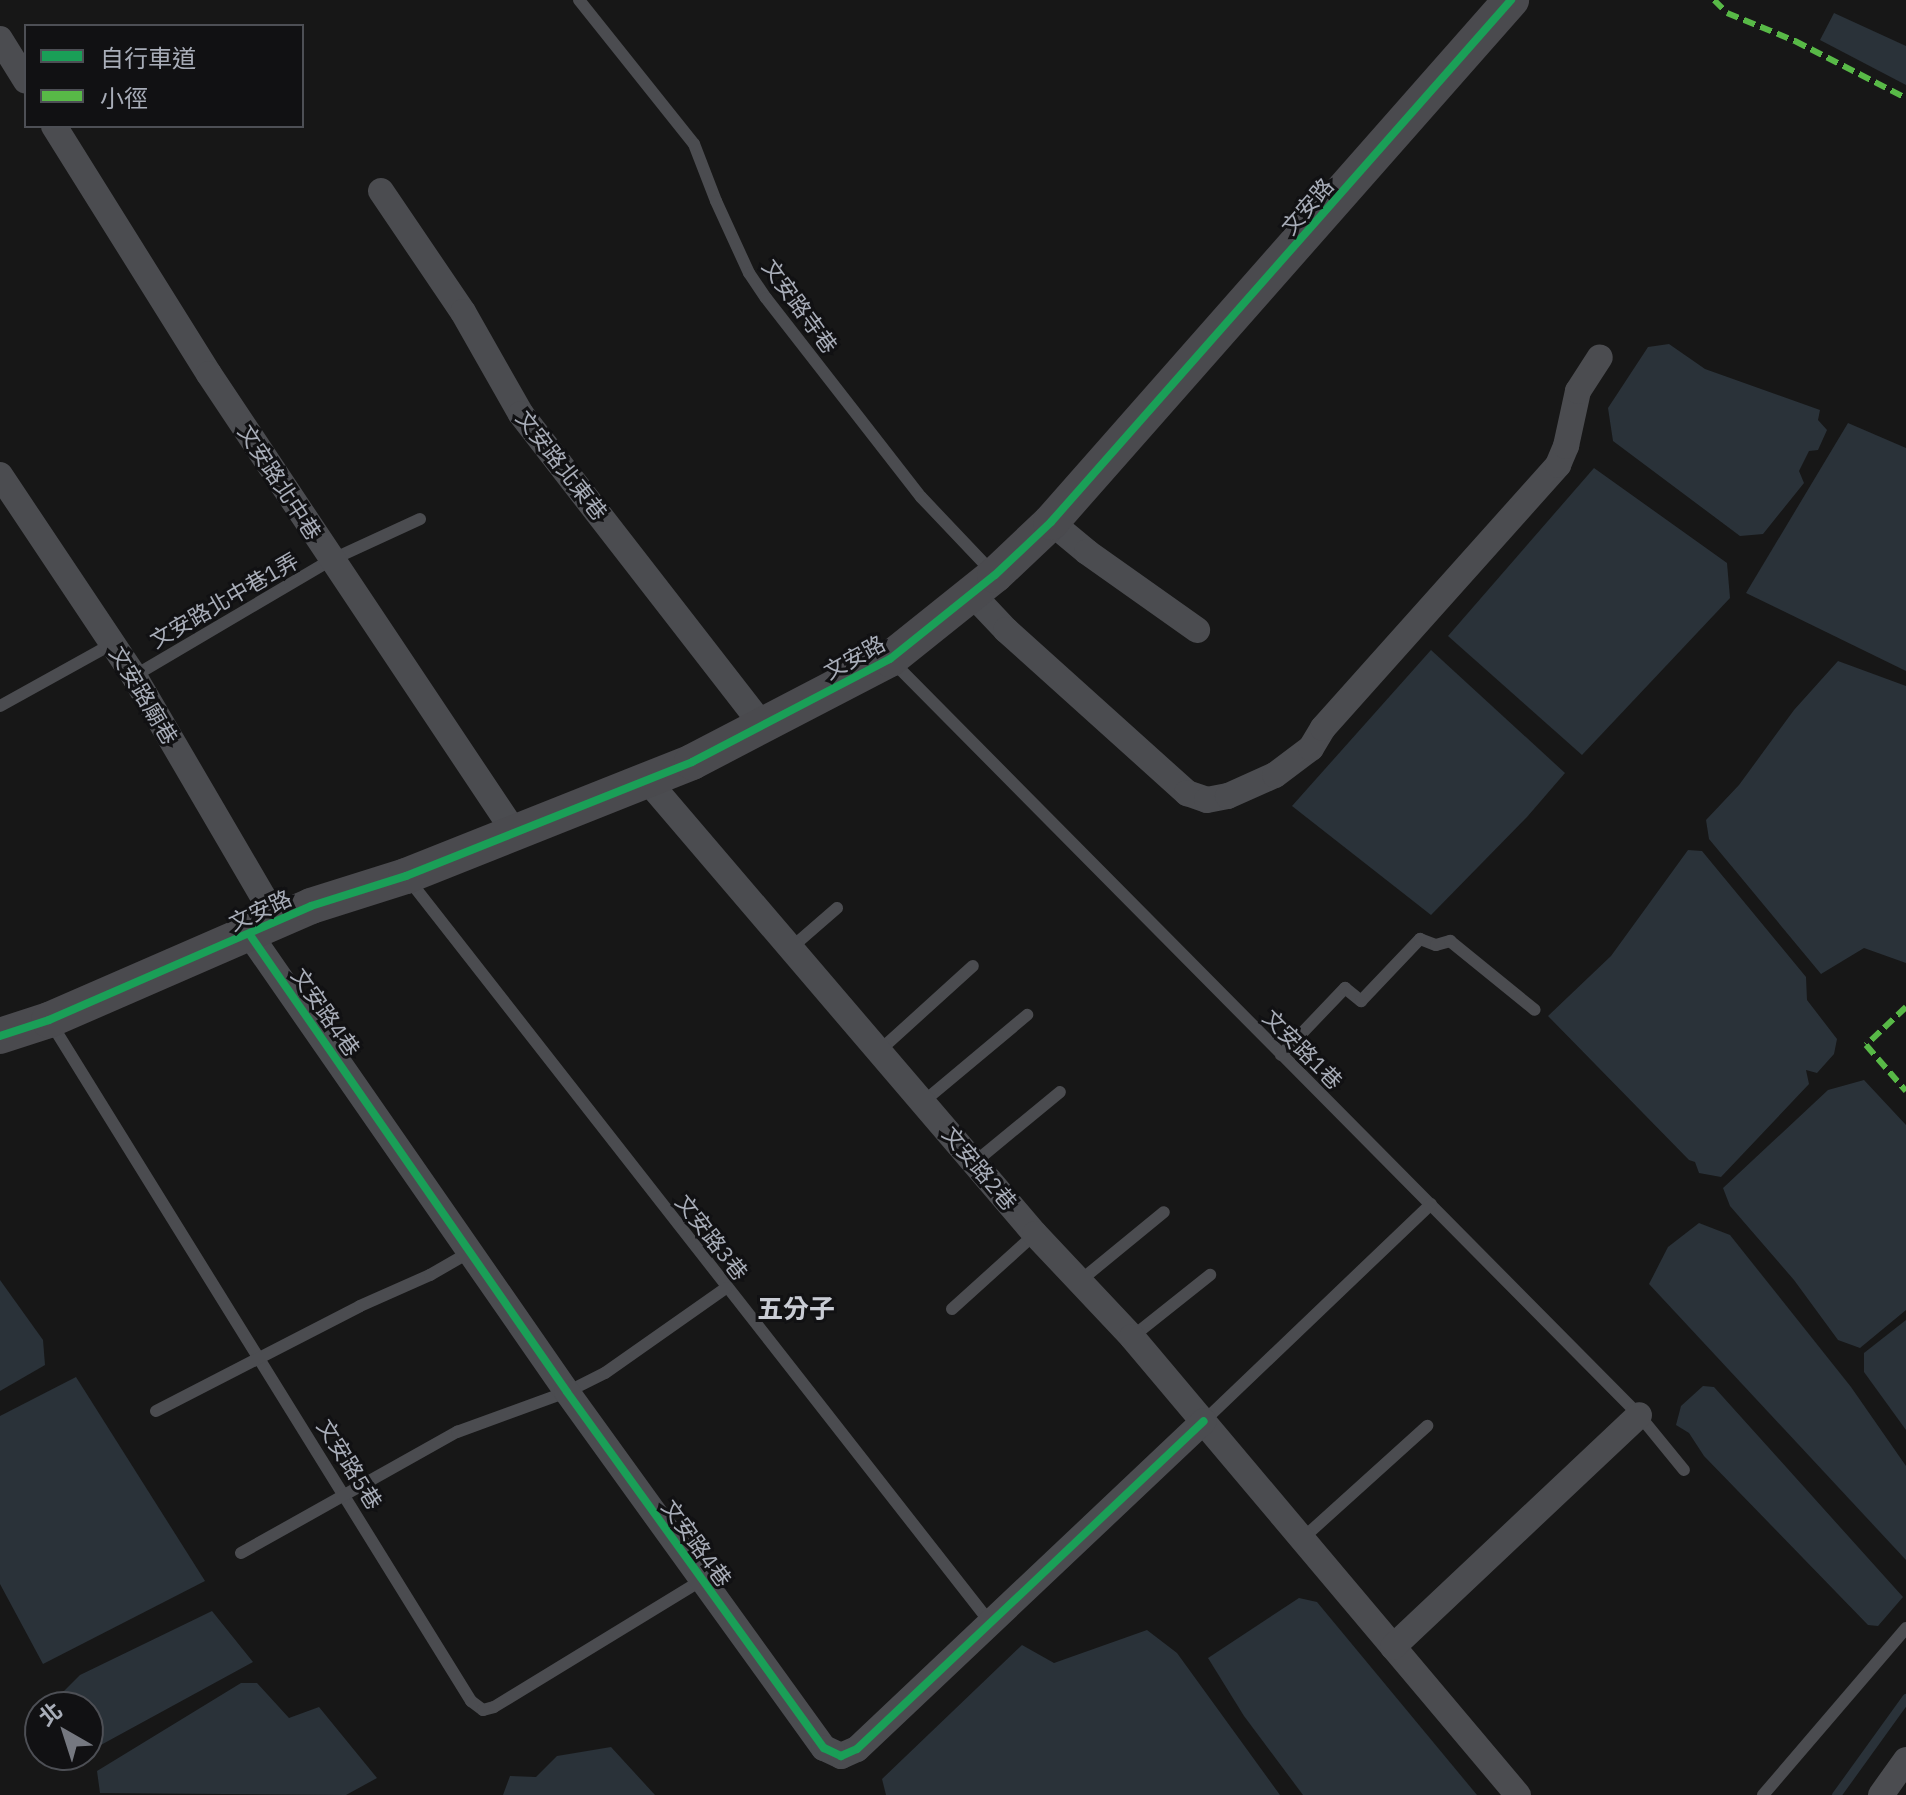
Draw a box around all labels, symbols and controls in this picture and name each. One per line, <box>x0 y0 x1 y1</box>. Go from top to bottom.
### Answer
legend <box>24 24 304 128</box>
text: 自行車道 <box>100 42 196 74</box>
text: 小徑 <box>100 82 148 114</box>
street label: 文安路 <box>1275 172 1339 240</box>
street label: 文安路寺巷 <box>757 254 843 358</box>
street label: 文安路北東巷 <box>511 405 613 525</box>
street label: 文安路北中巷 <box>233 419 327 545</box>
street label: 文安路北中巷1弄 <box>145 547 303 653</box>
street label: 文安路 <box>819 629 889 685</box>
street label: 文安路廟巷 <box>104 641 184 749</box>
street label: 文安路 <box>225 884 295 936</box>
street label: 文安路4巷 <box>286 963 366 1061</box>
street label: 文安路1巷 <box>1258 1004 1348 1094</box>
street label: 文安路2巷 <box>937 1121 1023 1215</box>
street label: 文安路3巷 <box>670 1189 754 1285</box>
district label: 五分子 <box>757 1293 835 1325</box>
street label: 文安路5巷 <box>312 1414 388 1514</box>
street label: 文安路4巷 <box>657 1494 737 1592</box>
north arrow <box>24 1691 104 1771</box>
text: 北 <box>32 1695 68 1732</box>

